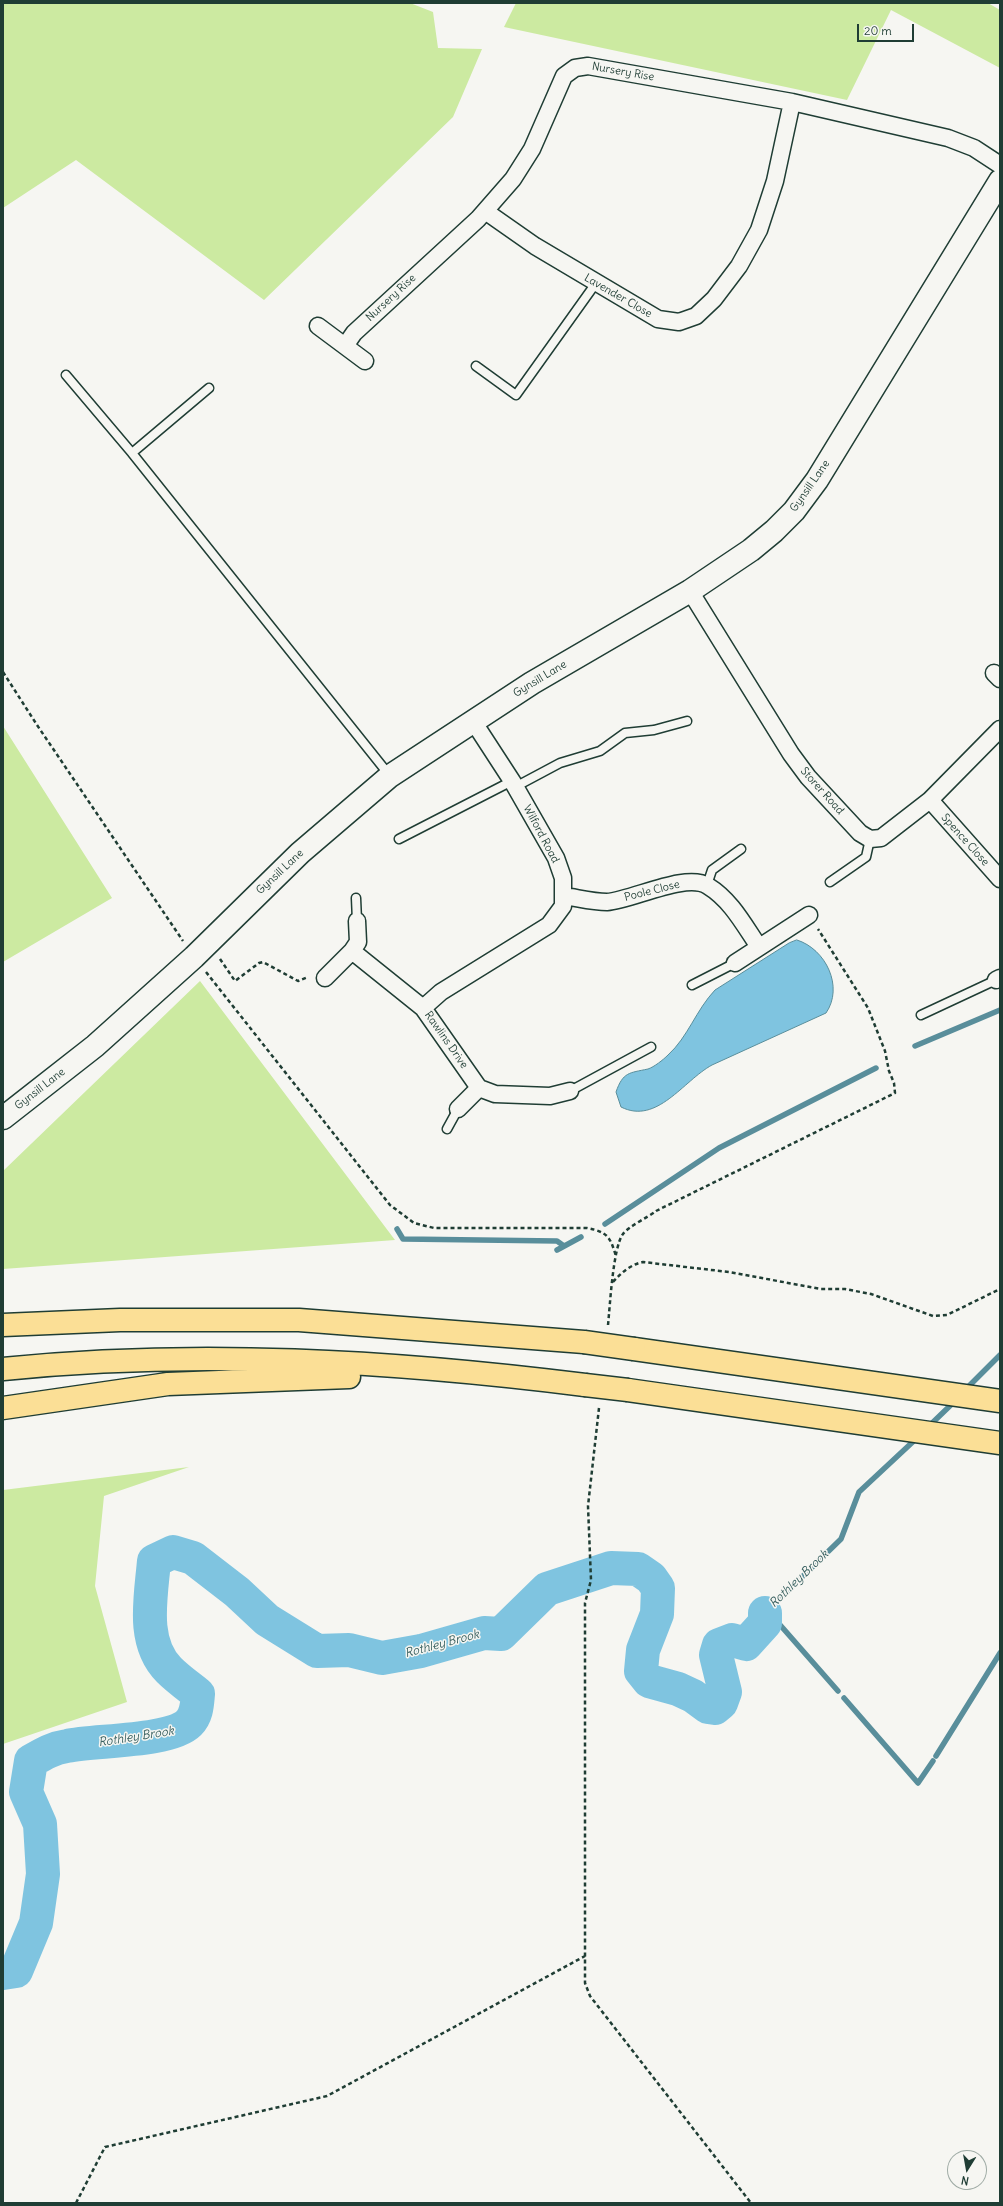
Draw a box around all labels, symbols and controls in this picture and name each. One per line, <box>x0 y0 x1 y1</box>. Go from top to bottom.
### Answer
scale bar <box>859 16 916 42</box>
text: 20 m <box>864 23 892 38</box>
street label: Nursery Rise <box>591 60 655 84</box>
street label: Lavender Close <box>582 271 654 321</box>
street label: Nursery Rise <box>363 272 419 324</box>
street label: Gynsill Lane <box>787 458 833 514</box>
street label: Gynsill Lane <box>511 658 569 700</box>
street label: Storer Road <box>797 765 847 817</box>
street label: Wilford Road <box>520 803 562 865</box>
street label: Spence Close <box>938 811 992 869</box>
street label: Gynsill Lane <box>254 847 306 897</box>
street label: Poole Close <box>623 878 681 904</box>
street label: Rawlins Drive <box>421 1009 471 1071</box>
street label: Gynsill Lane <box>12 1065 68 1113</box>
water label: Rothley Brook <box>767 1547 831 1611</box>
water label: Rothley Brook <box>403 1627 481 1661</box>
water label: Rothley Brook <box>97 1724 175 1750</box>
north arrow <box>947 2150 987 2190</box>
text: N <box>960 2173 970 2188</box>

